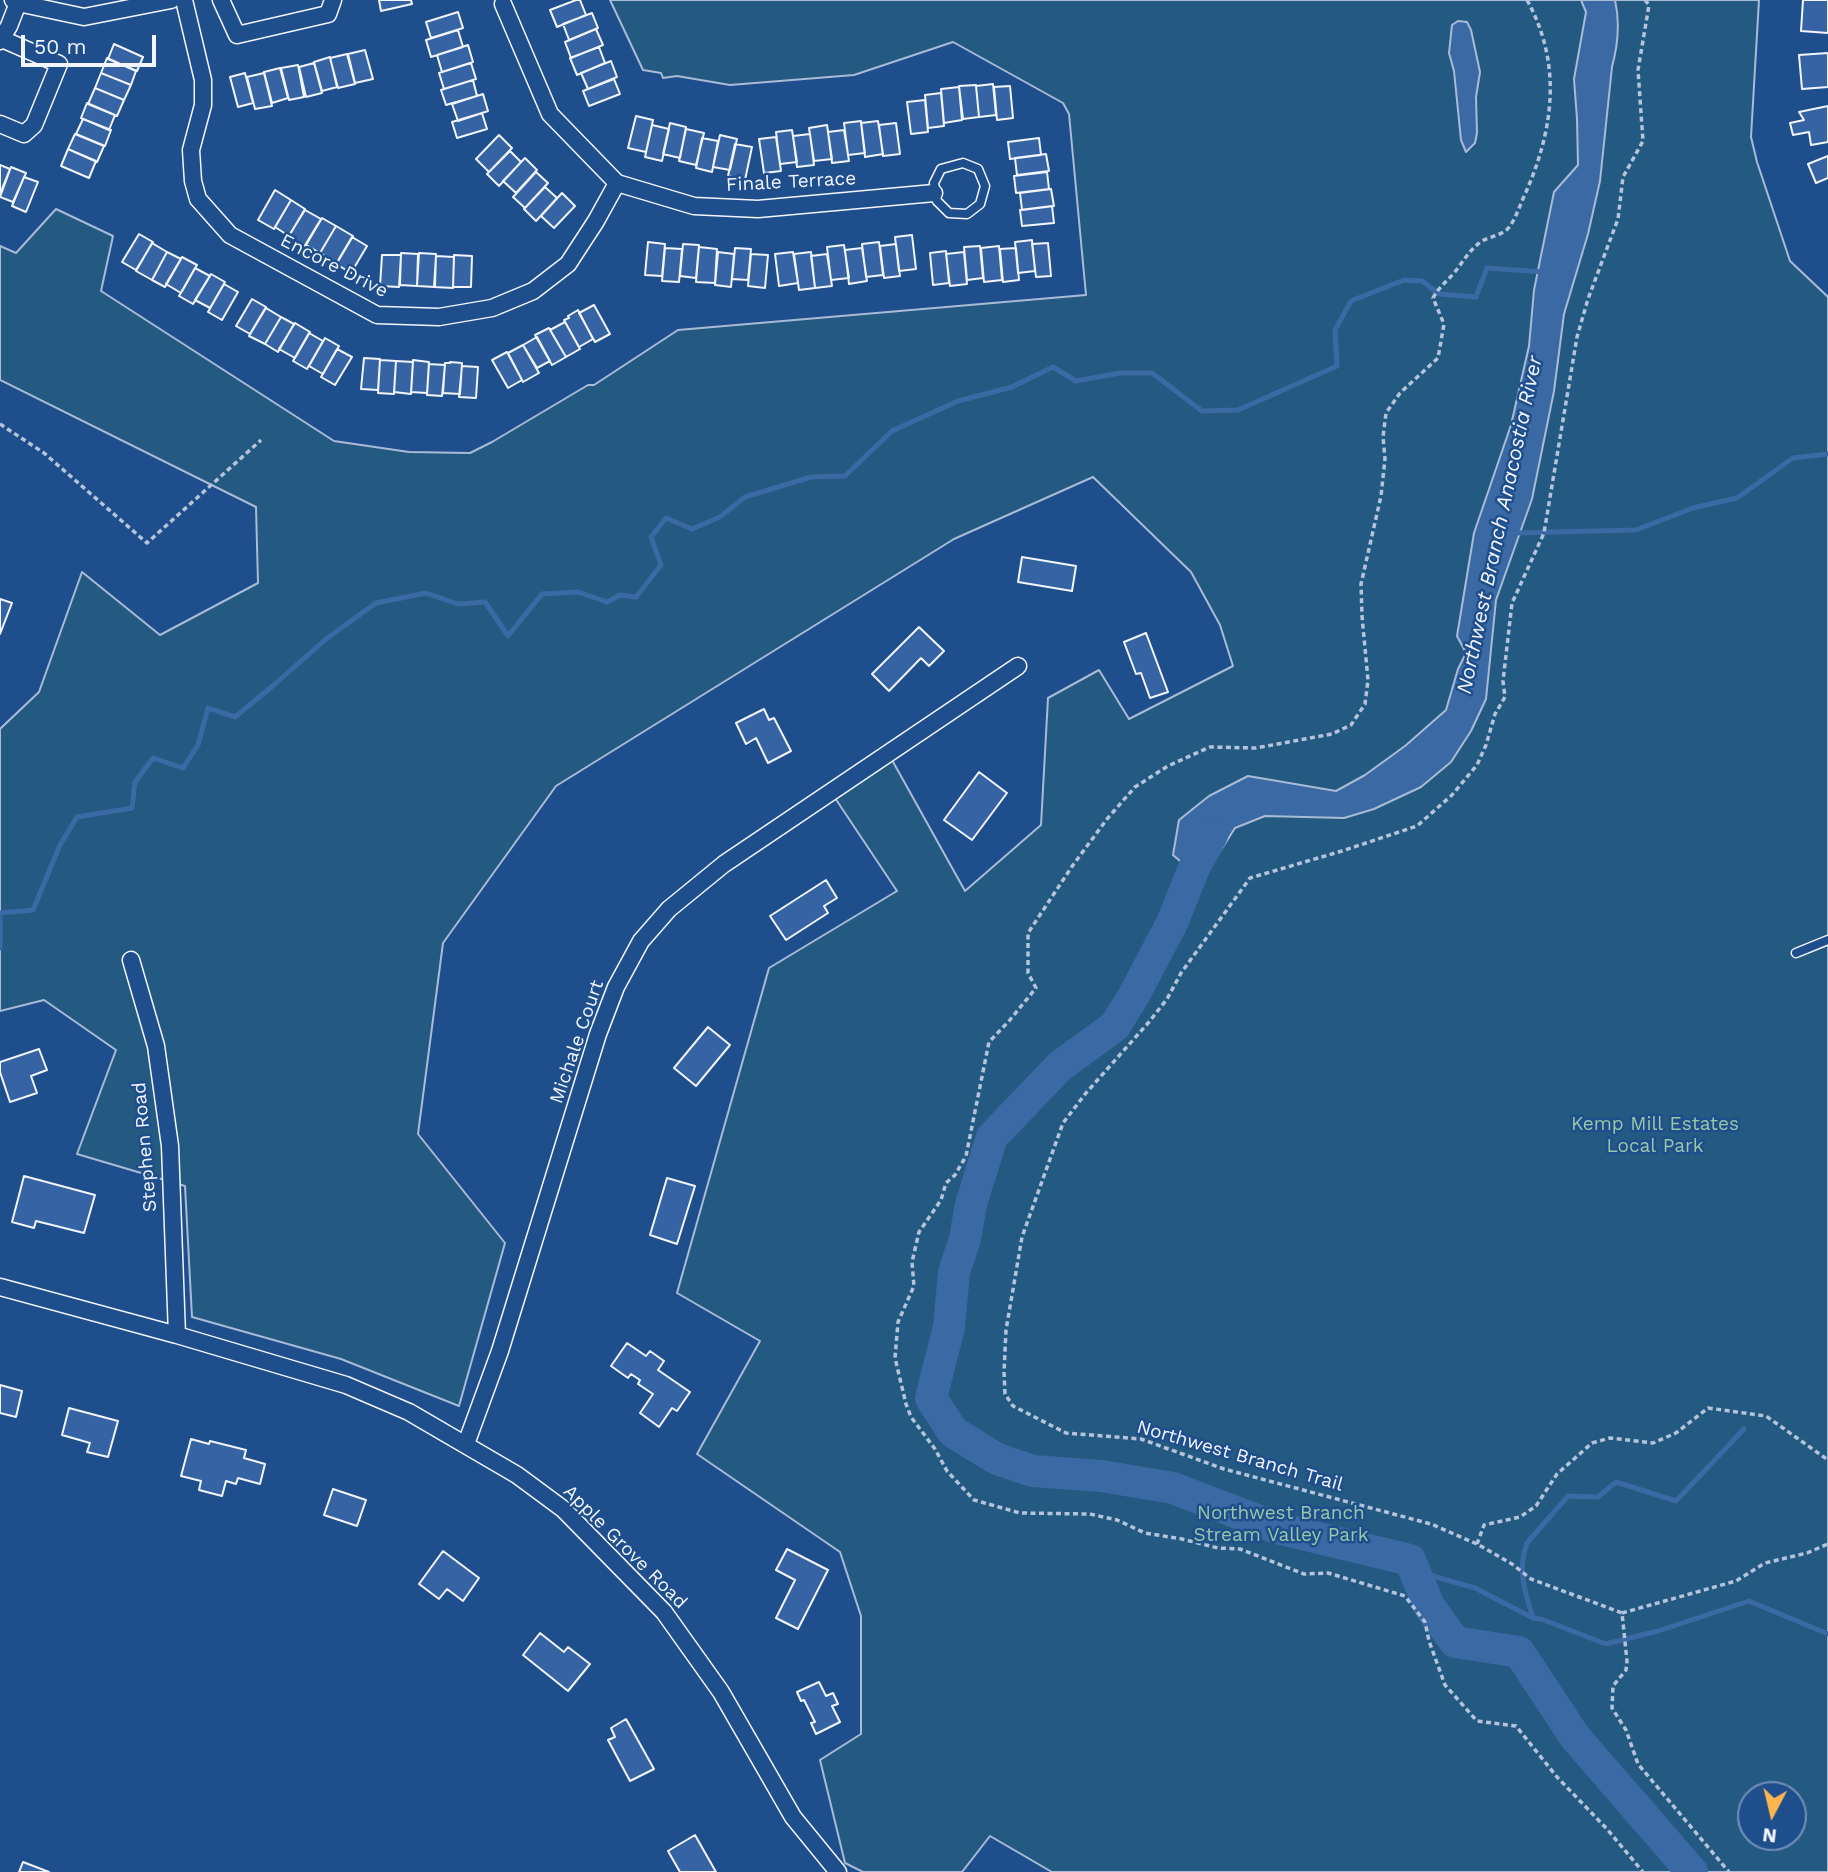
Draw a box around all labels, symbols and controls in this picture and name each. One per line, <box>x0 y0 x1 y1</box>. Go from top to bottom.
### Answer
scale bar <box>24 21 159 65</box>
text: 50 m <box>34 34 86 59</box>
street label: Finale Terrace <box>725 167 857 197</box>
street label: Encore Drive <box>276 229 392 303</box>
water label: Northwest Branch Anacostia River <box>1452 354 1548 696</box>
street label: Michale Court <box>545 977 609 1107</box>
street label: Stephen Road <box>128 1081 162 1213</box>
park label: Kemp Mill Estates Local Park <box>1571 1113 1739 1157</box>
street label: Northwest Branch Trail <box>1134 1416 1346 1496</box>
street label: Apple Grove Road <box>558 1480 692 1614</box>
park label: Northwest Branch Stream Valley Park <box>1193 1502 1369 1546</box>
north arrow <box>1737 1781 1807 1851</box>
text: N <box>1761 1823 1778 1848</box>

